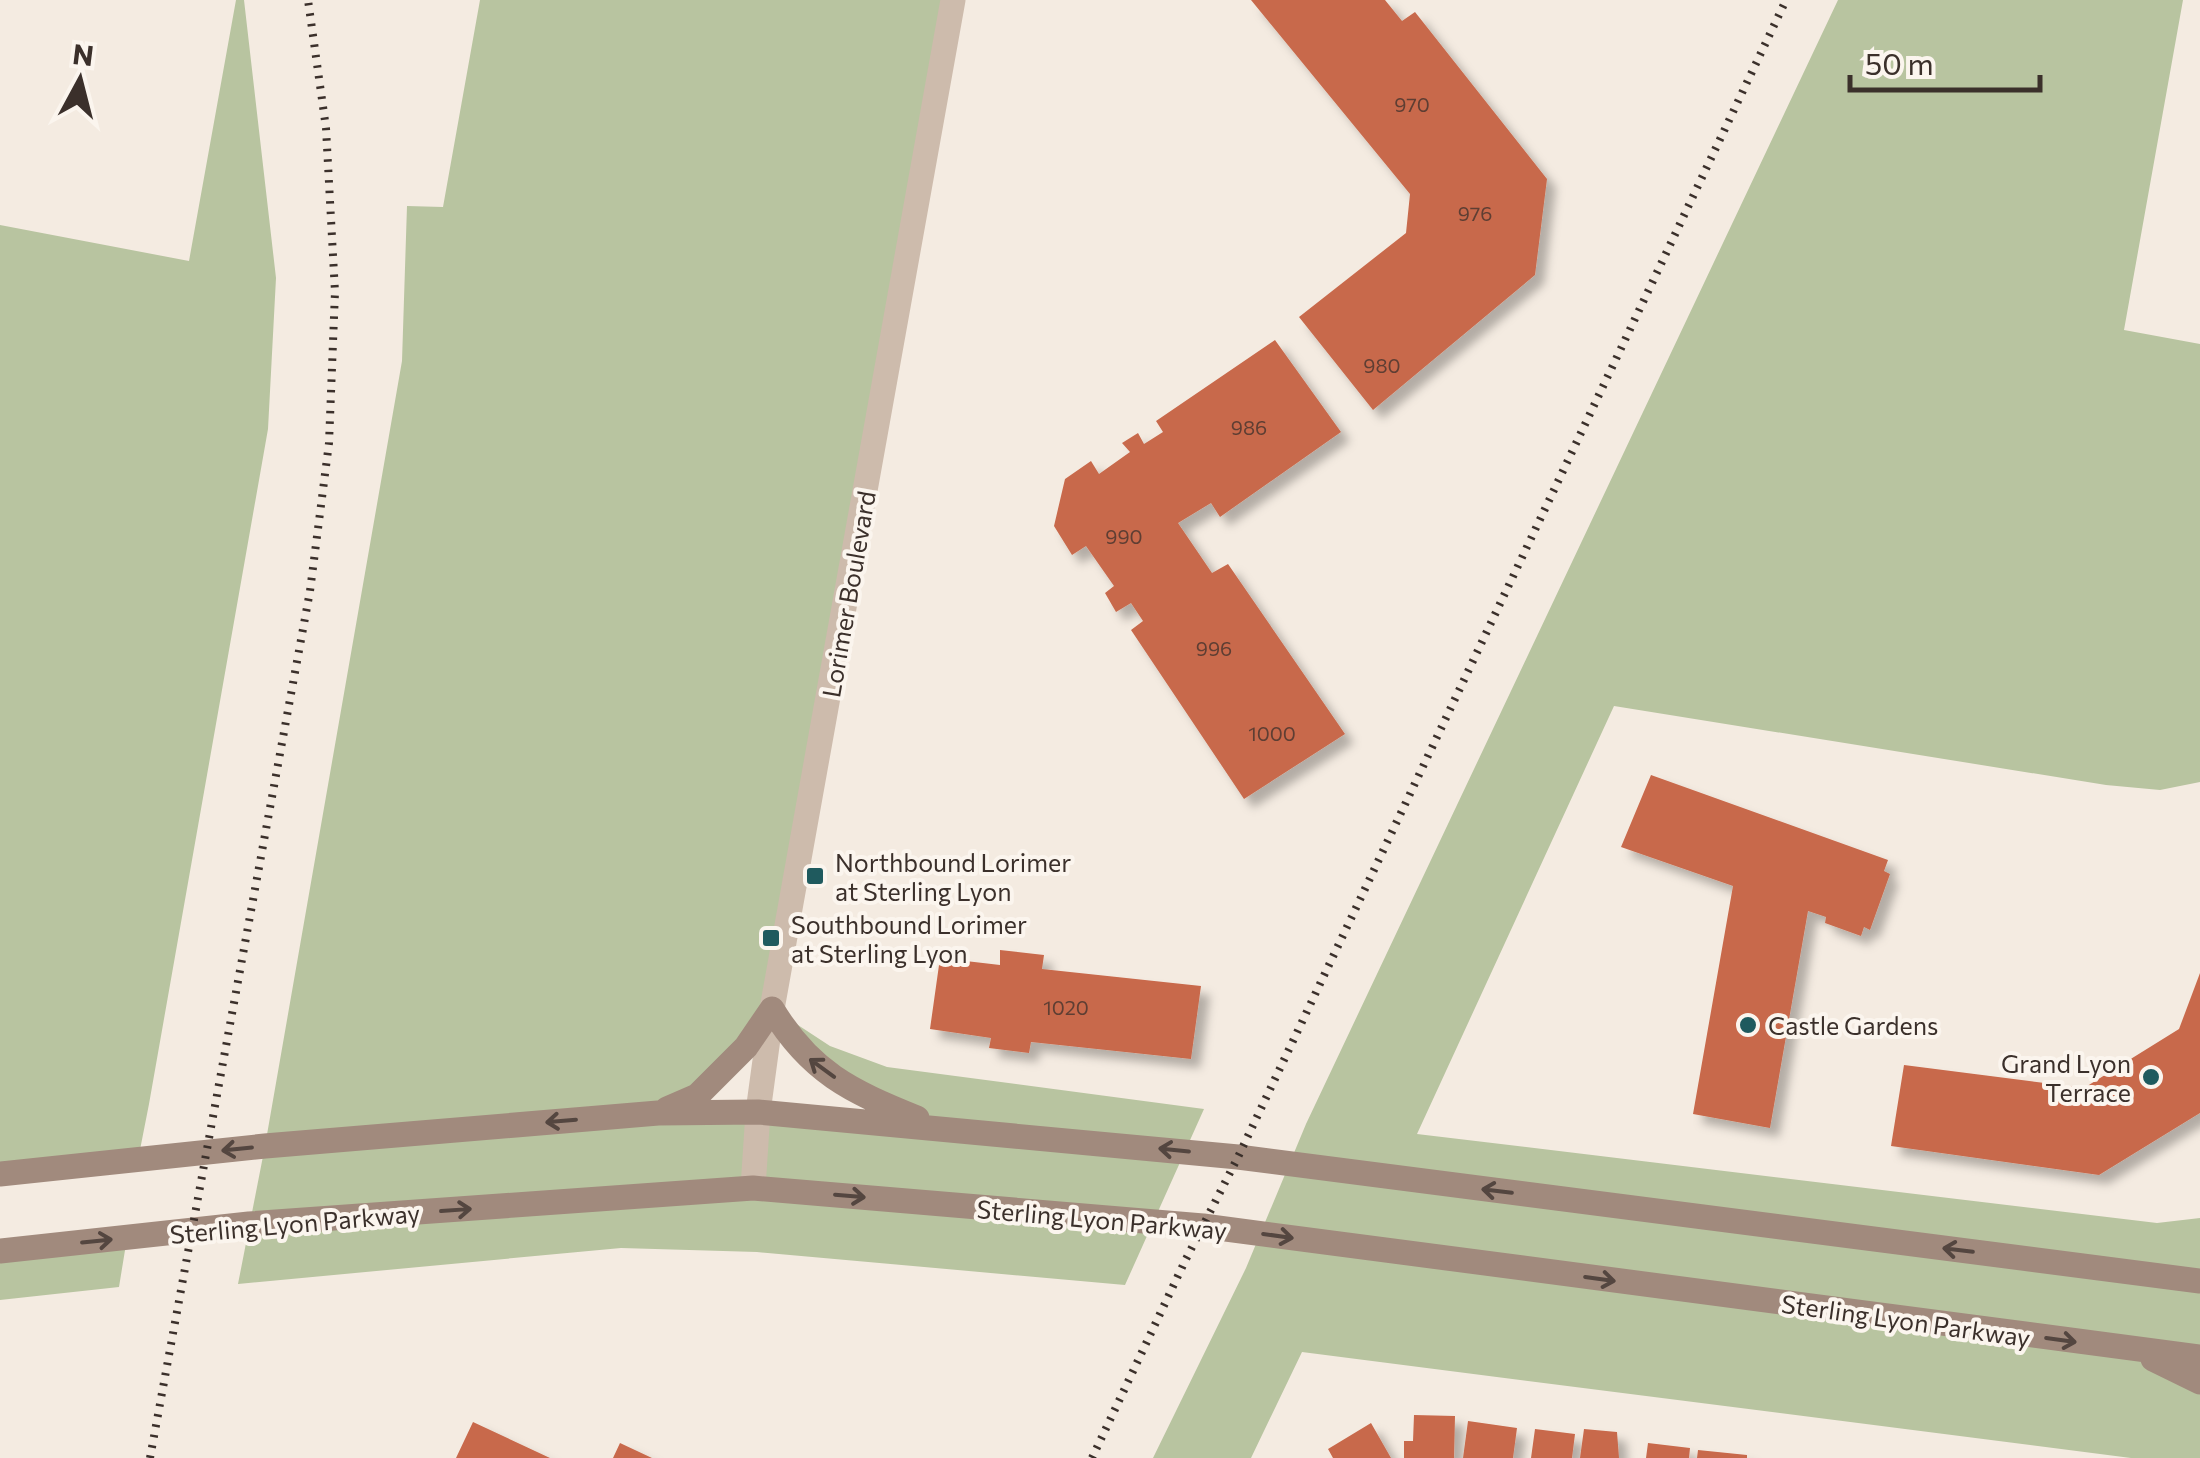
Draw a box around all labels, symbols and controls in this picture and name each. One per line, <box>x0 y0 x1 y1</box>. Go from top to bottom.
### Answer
north arrow <box>30 30 130 130</box>
scale bar <box>1850 30 2040 92</box>
text: N <box>71 36 96 72</box>
text: 50 m <box>1865 44 1934 81</box>
house number: 970 <box>1394 92 1430 116</box>
house number: 976 <box>1458 201 1492 225</box>
house number: 980 <box>1363 353 1401 377</box>
house number: 986 <box>1231 415 1267 439</box>
street label: Lorimer Boulevard <box>815 488 881 700</box>
house number: 990 <box>1105 524 1143 548</box>
house number: 996 <box>1196 636 1232 660</box>
house number: 1000 <box>1248 721 1296 745</box>
place label: Northbound Lorimer at Sterling Lyon <box>835 847 1071 906</box>
marker: Northbound Lorimer at Sterling Lyon <box>804 865 826 887</box>
place label: Southbound Lorimer at Sterling Lyon <box>791 909 1027 968</box>
marker: Southbound Lorimer at Sterling Lyon <box>760 927 782 949</box>
house number: 1020 <box>1043 995 1089 1019</box>
place label: Castle Gardens <box>1768 1010 1938 1040</box>
marker: Castle Gardens <box>1737 1014 1759 1036</box>
place label: Grand Lyon Terrace <box>2001 1048 2131 1107</box>
one-way arrow <box>809 1058 836 1079</box>
marker: Grand Lyon Terrace <box>2140 1066 2162 1088</box>
one-way arrow <box>545 1112 577 1131</box>
one-way arrow <box>221 1140 254 1159</box>
one-way arrow <box>1159 1141 1191 1160</box>
one-way arrow <box>1481 1181 1513 1199</box>
one-way arrow <box>833 1187 865 1206</box>
street label: Sterling Lyon Parkway <box>976 1193 1228 1245</box>
street label: Sterling Lyon Parkway <box>169 1197 421 1249</box>
one-way arrow <box>439 1200 471 1219</box>
one-way arrow <box>1261 1228 1294 1246</box>
one-way arrow <box>80 1231 113 1250</box>
one-way arrow <box>1942 1240 1974 1259</box>
one-way arrow <box>1584 1270 1616 1289</box>
street label: Sterling Lyon Parkway <box>1780 1288 2032 1352</box>
one-way arrow <box>2044 1331 2077 1350</box>

